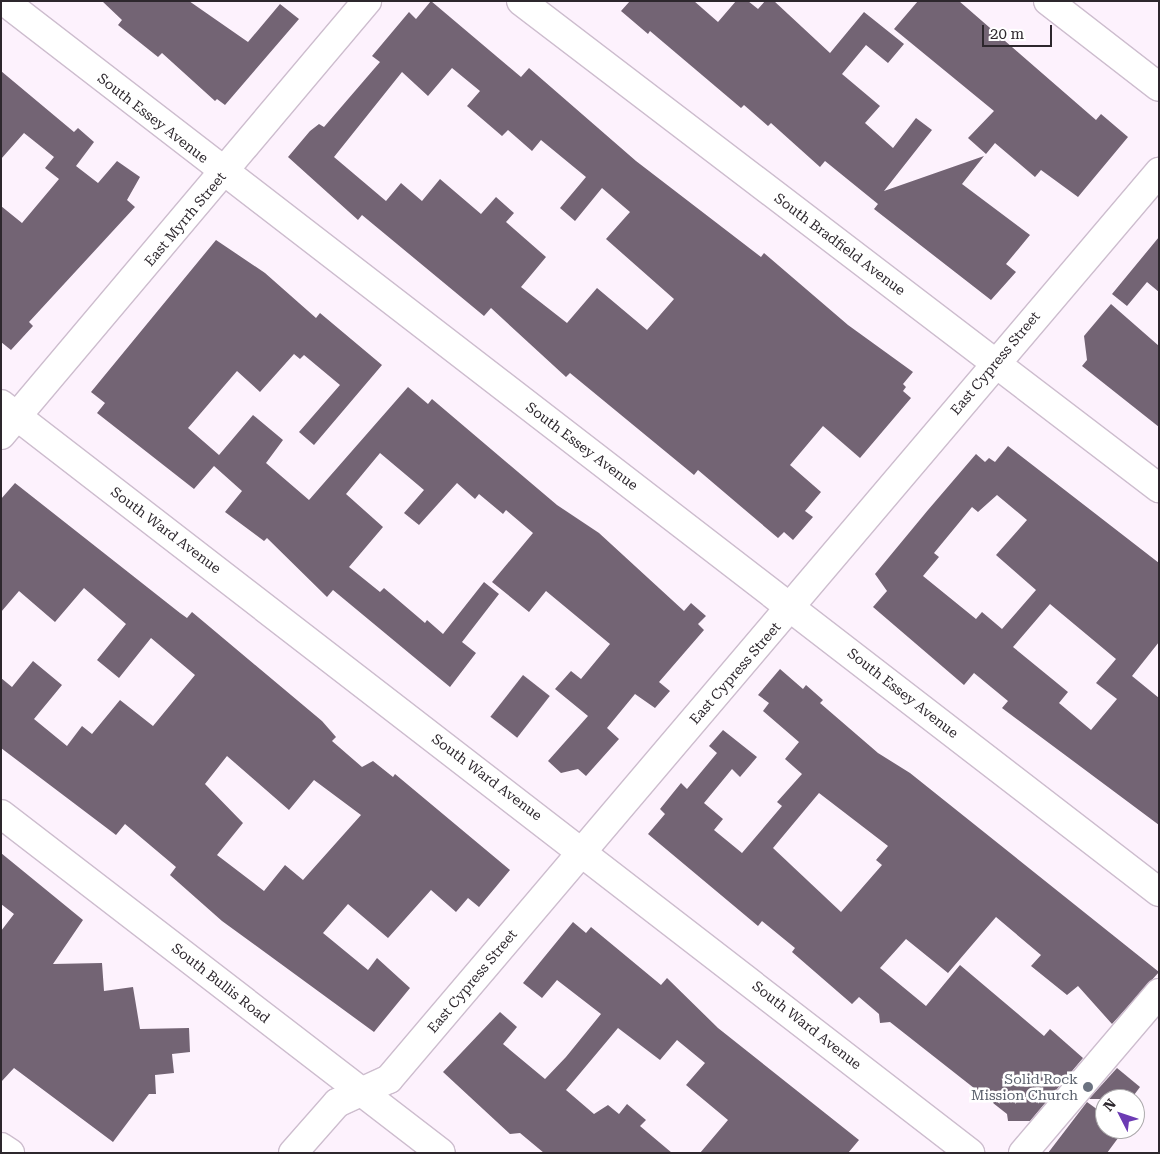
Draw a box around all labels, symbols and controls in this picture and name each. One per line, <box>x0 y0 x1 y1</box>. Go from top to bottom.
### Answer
scale bar <box>985 15 1055 47</box>
text: 20 m <box>990 25 1024 43</box>
street label: South Essey Avenue <box>94 70 212 166</box>
street label: East Myrrh Street <box>141 168 229 270</box>
street label: South Bradfield Avenue <box>771 189 909 299</box>
street label: East Cypress Street <box>947 308 1043 418</box>
street label: South Essey Avenue <box>523 398 641 494</box>
street label: South Ward Avenue <box>108 483 224 577</box>
street label: East Cypress Street <box>686 618 784 728</box>
street label: South Essey Avenue <box>844 645 962 741</box>
street label: South Ward Avenue <box>429 730 545 824</box>
street label: East Cypress Street <box>424 926 520 1036</box>
street label: South Bullis Road <box>169 939 273 1027</box>
street label: South Ward Avenue <box>749 977 865 1073</box>
place label: Solid Rock Mission Church <box>971 1071 1078 1104</box>
marker: Solid Rock Mission Church <box>1082 1081 1094 1093</box>
north arrow <box>1095 1089 1145 1139</box>
text: N <box>1100 1095 1119 1114</box>

